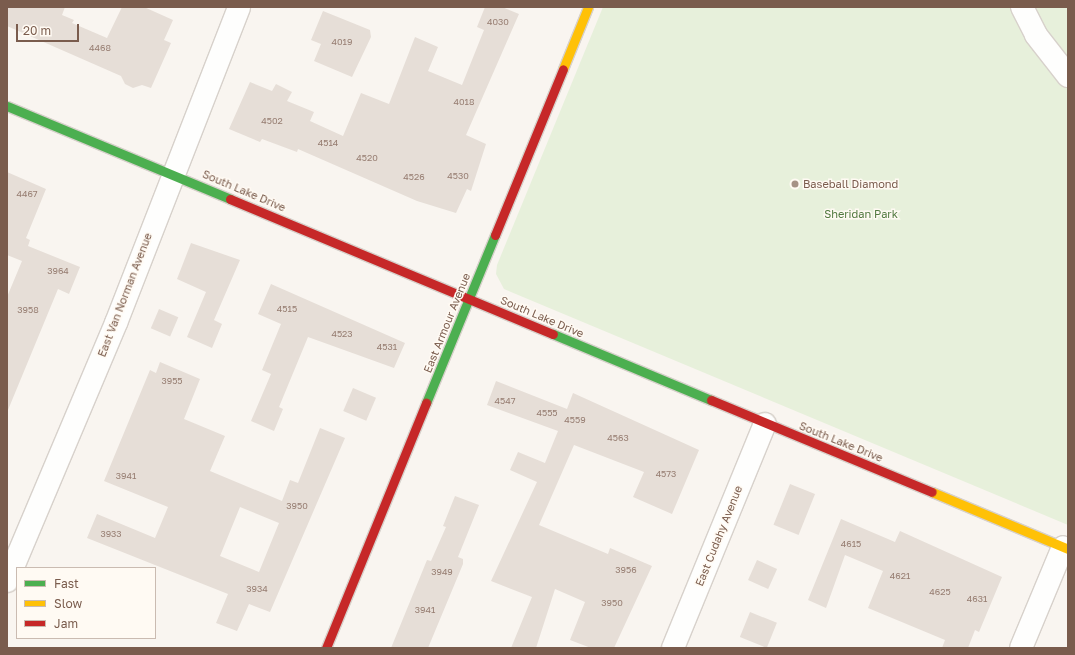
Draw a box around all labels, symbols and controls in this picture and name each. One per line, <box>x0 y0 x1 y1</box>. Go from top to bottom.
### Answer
scale bar <box>18 16 81 42</box>
house number: 4030 <box>487 17 509 27</box>
text: 20 m <box>23 23 51 38</box>
house number: 4019 <box>332 37 352 47</box>
house number: 4468 <box>89 43 111 53</box>
house number: 4018 <box>454 97 474 107</box>
house number: 4502 <box>261 116 283 126</box>
house number: 4514 <box>318 138 338 148</box>
house number: 4520 <box>356 153 378 163</box>
street label: South Lake Drive <box>200 168 288 214</box>
house number: 4530 <box>447 171 469 181</box>
house number: 4526 <box>403 172 425 182</box>
place label: Baseball Diamond <box>803 177 898 191</box>
marker: Baseball Diamond <box>790 179 800 189</box>
house number: 4467 <box>16 189 38 199</box>
park label: Sheridan Park <box>824 207 898 221</box>
street label: East Van Norman Avenue <box>95 231 155 359</box>
house number: 3964 <box>47 266 69 276</box>
street label: East Armour Avenue <box>421 271 473 375</box>
street label: South Lake Drive <box>498 294 586 340</box>
house number: 4515 <box>277 304 297 314</box>
house number: 3958 <box>17 305 39 315</box>
house number: 4523 <box>331 329 353 339</box>
house number: 4531 <box>377 342 397 352</box>
house number: 3955 <box>161 376 183 386</box>
house number: 4547 <box>495 396 515 406</box>
house number: 4555 <box>536 408 558 418</box>
house number: 4559 <box>564 415 586 425</box>
street label: South Lake Drive <box>797 419 885 465</box>
house number: 4563 <box>607 433 629 443</box>
house number: 4573 <box>656 469 676 479</box>
house number: 3941 <box>116 471 136 481</box>
street label: East Cudahy Avenue <box>693 484 745 588</box>
house number: 3950 <box>286 501 308 511</box>
house number: 3933 <box>100 529 122 539</box>
house number: 4615 <box>841 539 861 549</box>
house number: 3956 <box>615 565 637 575</box>
legend <box>16 567 156 639</box>
house number: 3949 <box>431 567 453 577</box>
house number: 4621 <box>890 571 910 581</box>
text: Fast <box>54 576 79 591</box>
house number: 3934 <box>246 584 268 594</box>
house number: 4625 <box>929 587 951 597</box>
house number: 4631 <box>967 594 987 604</box>
text: Slow <box>54 596 82 611</box>
house number: 3950 <box>601 598 623 608</box>
house number: 3941 <box>415 605 435 615</box>
text: Jam <box>54 616 78 631</box>

